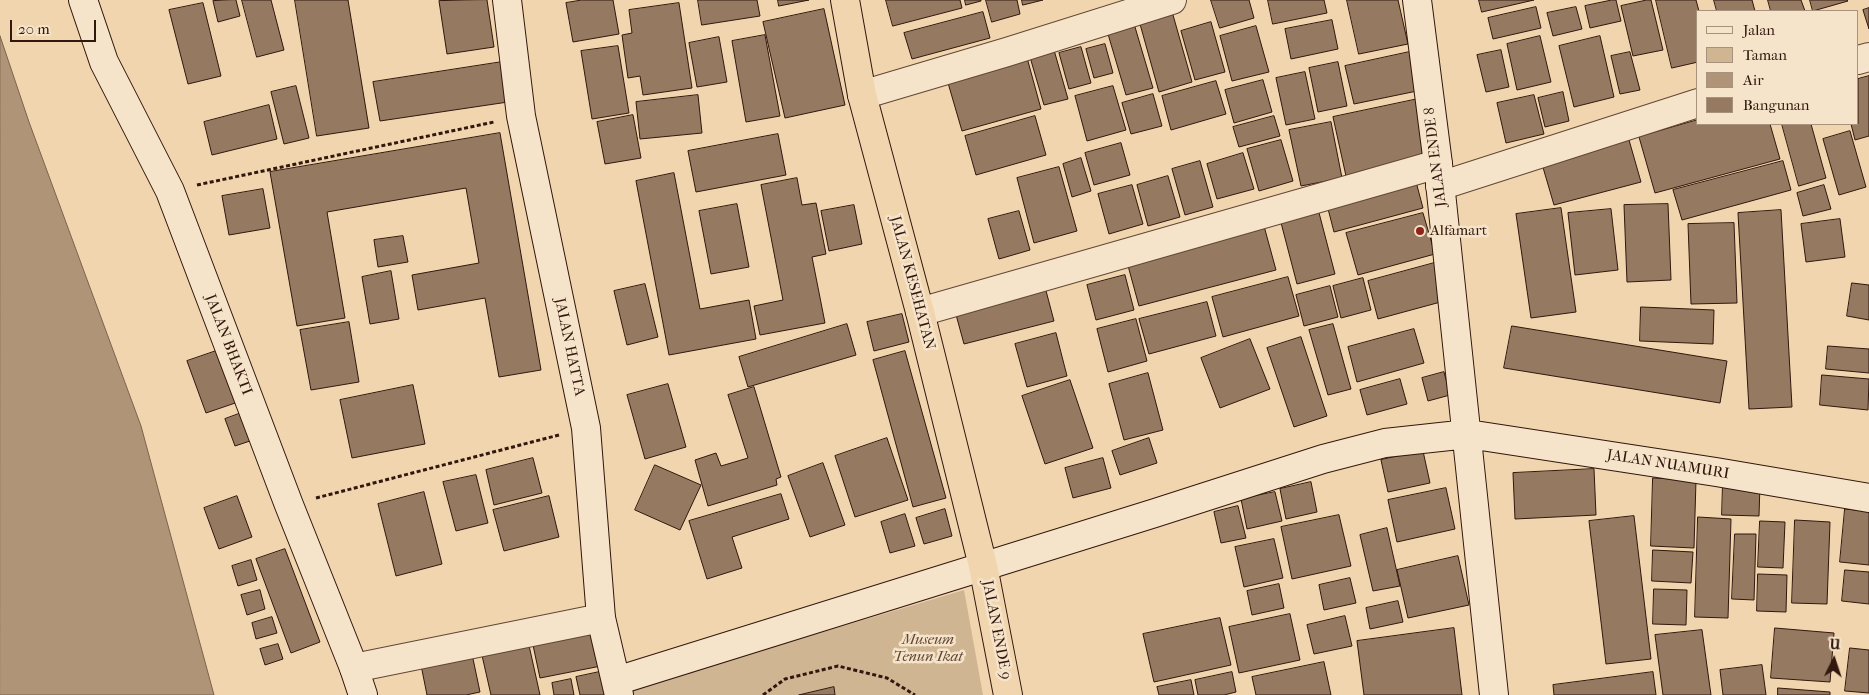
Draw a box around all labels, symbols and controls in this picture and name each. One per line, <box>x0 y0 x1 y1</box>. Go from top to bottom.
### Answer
scale bar <box>12 10 99 42</box>
legend <box>1696 10 1859 125</box>
text: 20 m <box>18 20 50 38</box>
text: Jalan <box>1743 21 1775 39</box>
text: Taman <box>1743 46 1787 64</box>
text: Air <box>1743 71 1764 89</box>
text: Bangunan <box>1743 96 1810 114</box>
street label: JALAN ENDE 8 <box>1421 106 1451 208</box>
street label: JALAN KESEHATAN <box>885 214 939 352</box>
place label: Alfamart <box>1430 222 1487 240</box>
marker: Alfamart <box>1414 225 1426 237</box>
street label: JALAN BHAKTI <box>201 292 255 398</box>
street label: JALAN HATTA <box>550 296 588 398</box>
street label: JALAN NUAMURI <box>1606 446 1730 484</box>
street label: JALAN ENDE 9 <box>978 579 1014 681</box>
park label: Museum Tenun Ikat <box>893 631 963 666</box>
north arrow <box>1809 635 1859 685</box>
text: U <box>1829 636 1841 653</box>

